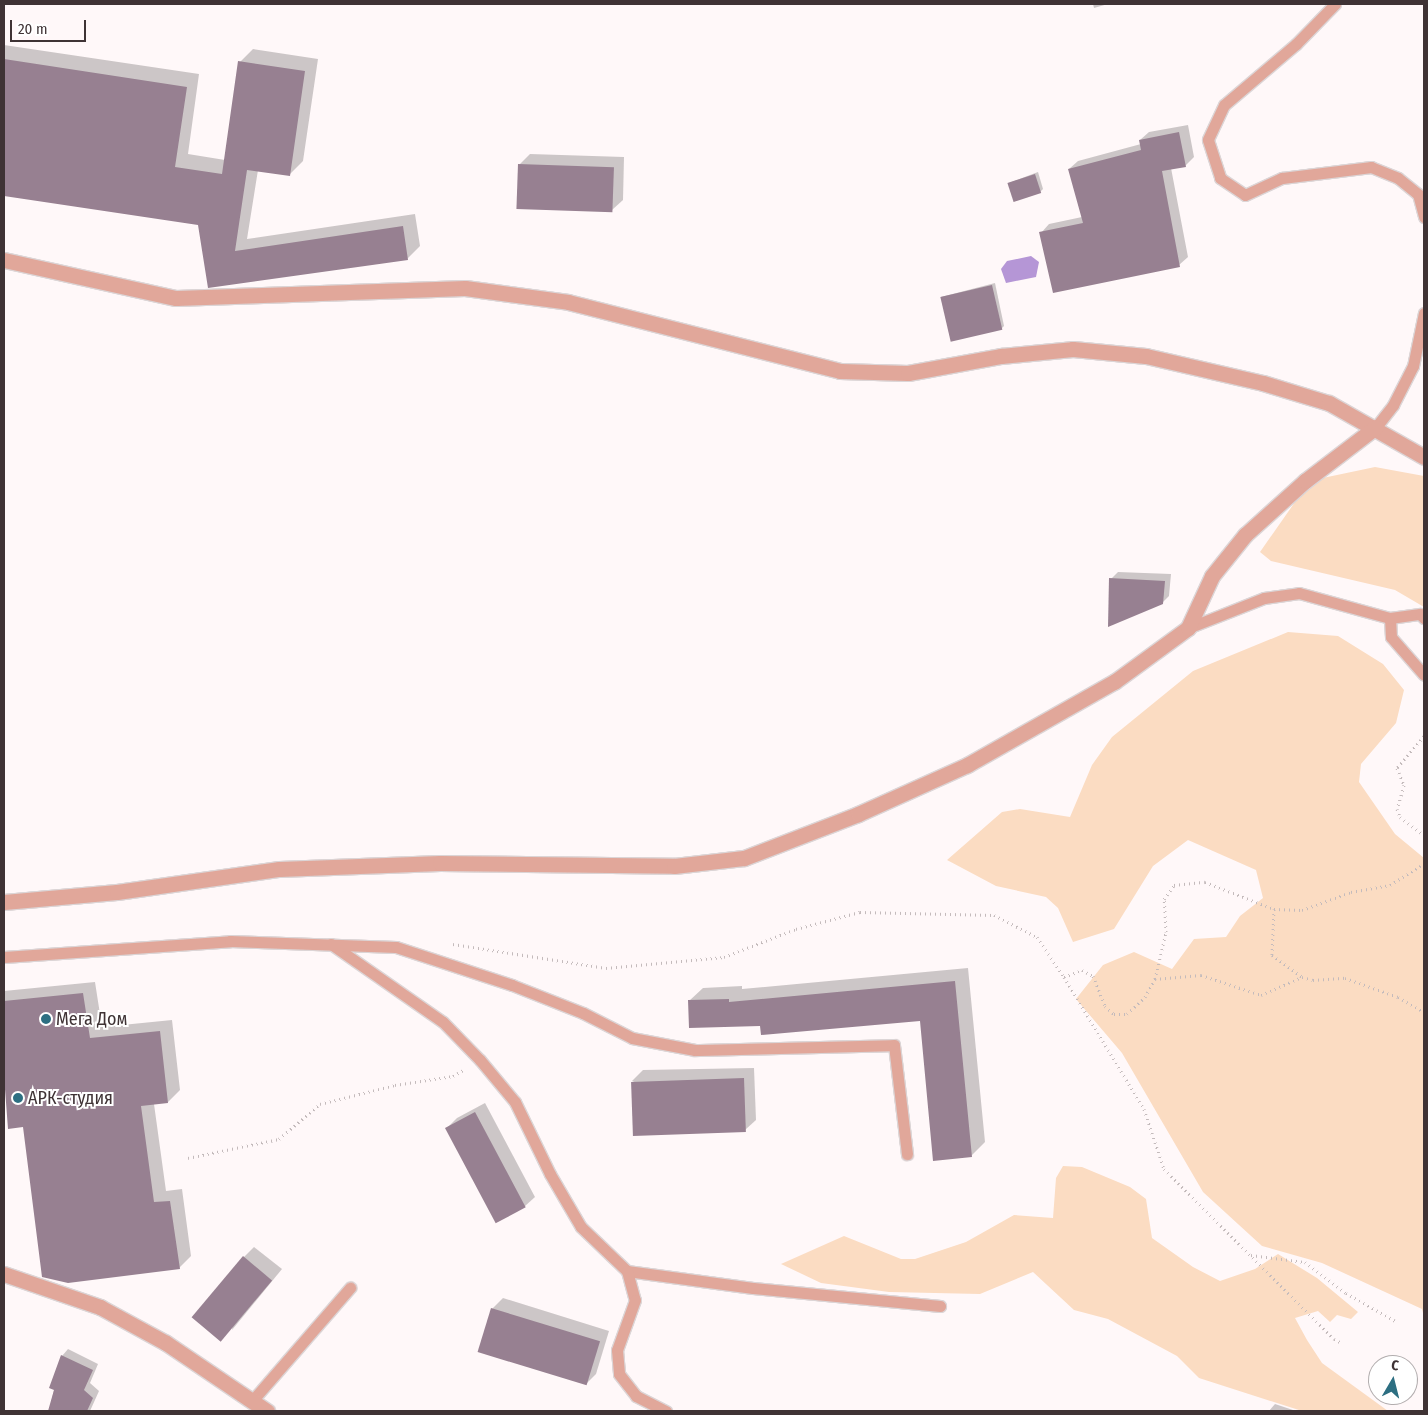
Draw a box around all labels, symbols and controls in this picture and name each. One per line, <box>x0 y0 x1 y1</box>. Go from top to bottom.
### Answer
scale bar <box>12 10 89 42</box>
text: 20 m <box>18 20 48 38</box>
place label: Мега Дом <box>56 1008 127 1030</box>
marker: Мега Дом <box>40 1013 52 1025</box>
place label: АРК-студия <box>28 1087 113 1109</box>
marker: АРК-студия <box>12 1092 24 1104</box>
north arrow <box>1368 1355 1418 1405</box>
text: С <box>1390 1357 1400 1375</box>

